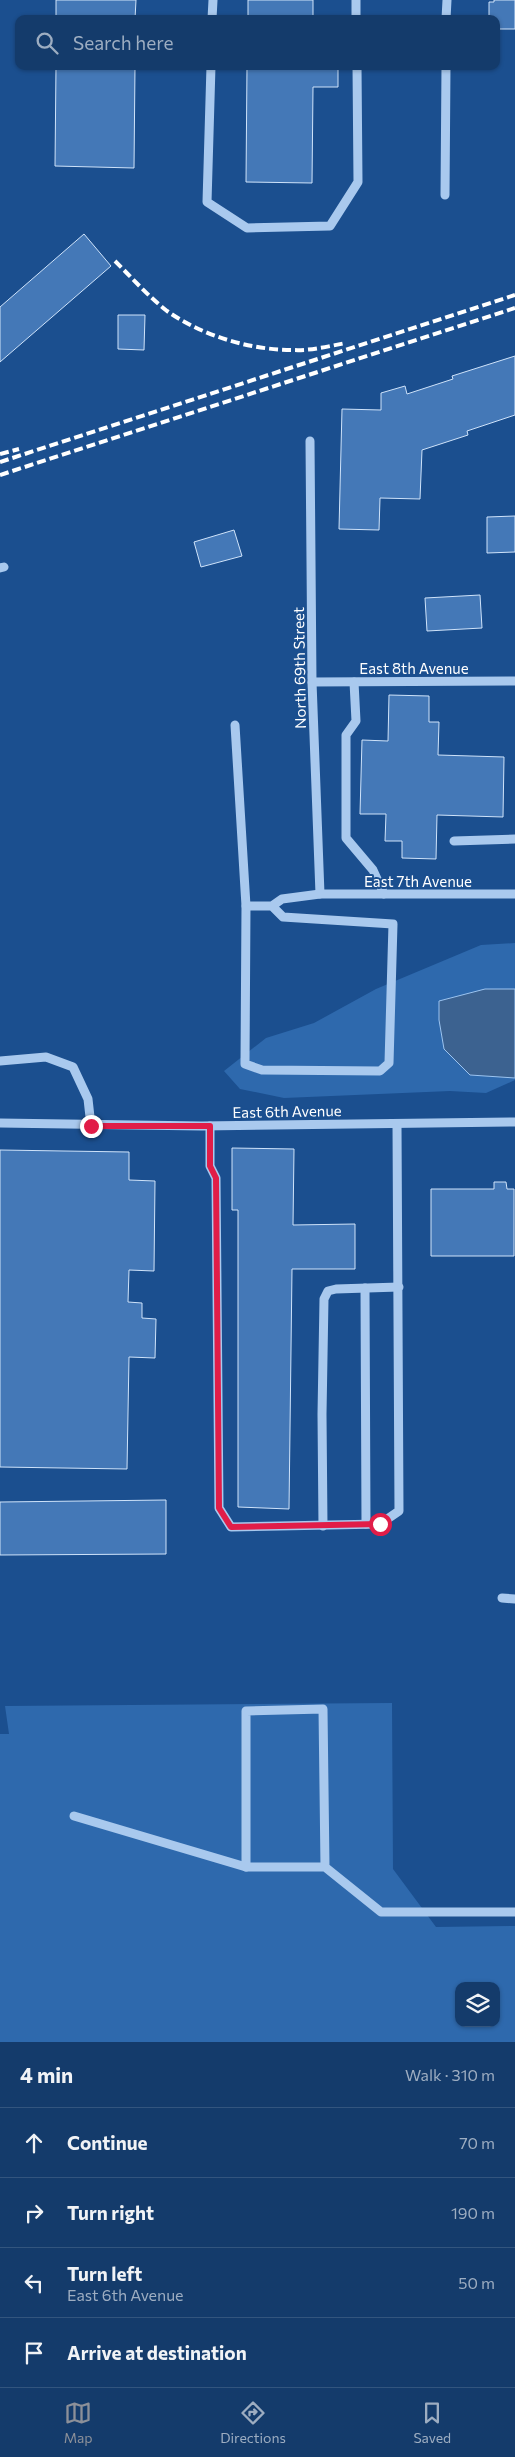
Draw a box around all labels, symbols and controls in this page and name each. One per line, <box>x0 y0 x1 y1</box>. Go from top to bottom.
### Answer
search box <box>15 15 500 70</box>
icon: search <box>33 29 61 57</box>
text: Search here <box>73 31 173 54</box>
street label: North 69th Street <box>289 607 309 729</box>
street label: East 8th Avenue <box>359 659 469 677</box>
street label: East 7th Avenue <box>364 872 472 890</box>
street label: East 6th Avenue <box>232 1101 342 1121</box>
route end <box>80 1115 103 1138</box>
route start <box>369 1513 392 1536</box>
map controls <box>455 1982 500 2027</box>
button: layers <box>455 1982 500 2027</box>
text: 4 min <box>20 2062 73 2087</box>
text: Walk · 310 m <box>405 2065 495 2084</box>
icon: ahead <box>20 2129 48 2157</box>
text: Continue <box>67 2131 147 2154</box>
text: 70 m <box>459 2133 495 2152</box>
icon: right <box>20 2199 48 2227</box>
text: Turn right <box>67 2201 154 2224</box>
text: 190 m <box>451 2203 495 2222</box>
text: Turn left <box>67 2262 142 2285</box>
icon: left <box>20 2269 48 2297</box>
text: 50 m <box>458 2273 495 2292</box>
text: East 6th Avenue <box>67 2285 184 2304</box>
icon: arrive <box>20 2339 48 2367</box>
text: Arrive at destination <box>67 2341 247 2364</box>
tab: Map <box>64 2399 93 2446</box>
tab: Directions <box>220 2399 286 2446</box>
tab: Saved <box>413 2399 451 2446</box>

